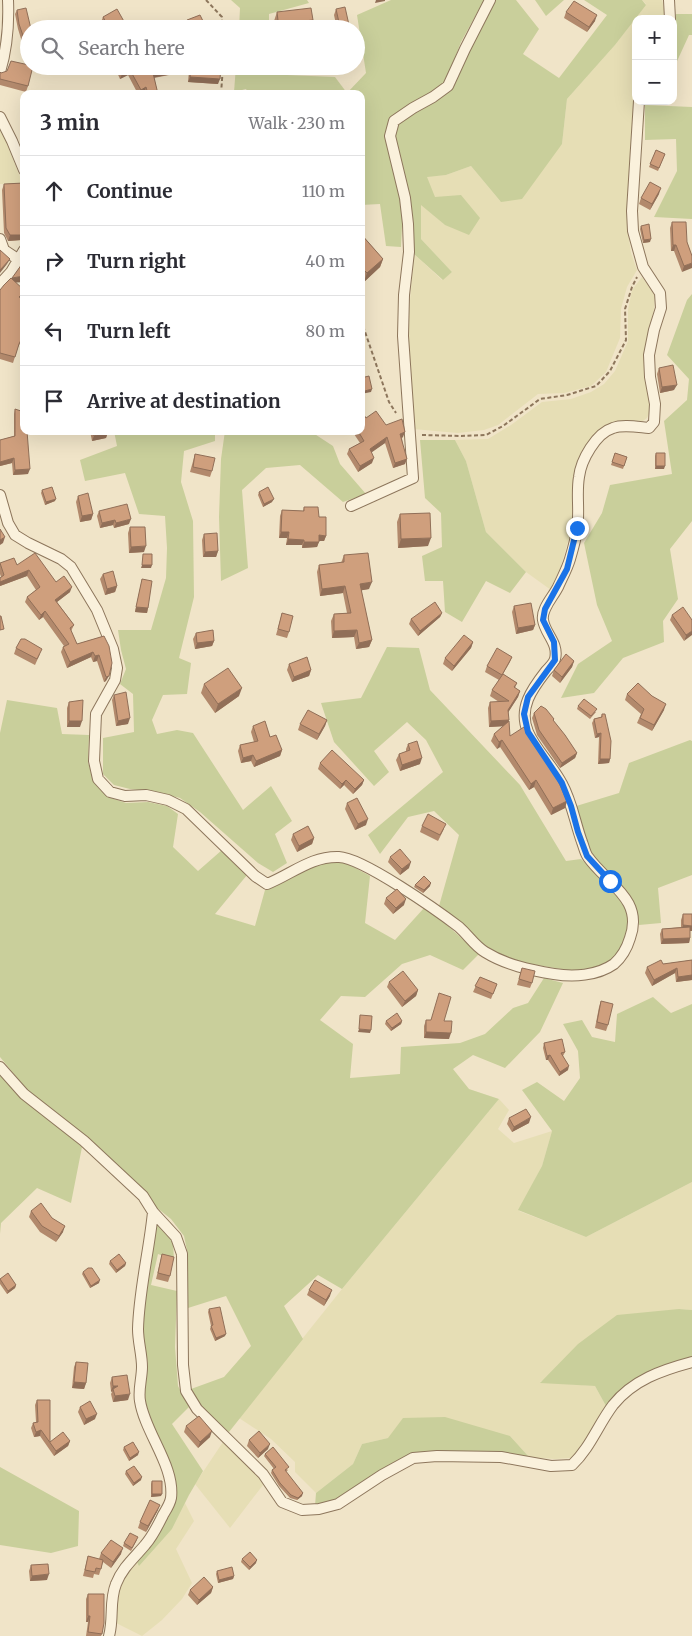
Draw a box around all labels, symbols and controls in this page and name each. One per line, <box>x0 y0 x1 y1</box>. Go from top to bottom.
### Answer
map controls <box>632 15 677 105</box>
button: + <box>632 15 677 60</box>
search box <box>20 20 365 75</box>
icon: search <box>38 34 66 62</box>
text: Search here <box>78 36 185 60</box>
button: − <box>632 60 677 105</box>
text: 3 min <box>40 109 99 136</box>
text: Walk · 230 m <box>249 113 345 133</box>
icon: ahead <box>40 177 68 205</box>
text: Continue <box>87 179 173 203</box>
text: 110 m <box>302 181 345 201</box>
icon: right <box>40 247 68 275</box>
text: Turn right <box>87 249 186 273</box>
text: 40 m <box>305 251 345 271</box>
icon: left <box>40 317 68 345</box>
text: Turn left <box>87 319 171 343</box>
text: 80 m <box>306 321 345 341</box>
icon: arrive <box>40 387 68 415</box>
text: Arrive at destination <box>87 389 281 413</box>
route end <box>566 517 589 540</box>
route start <box>599 870 622 893</box>

